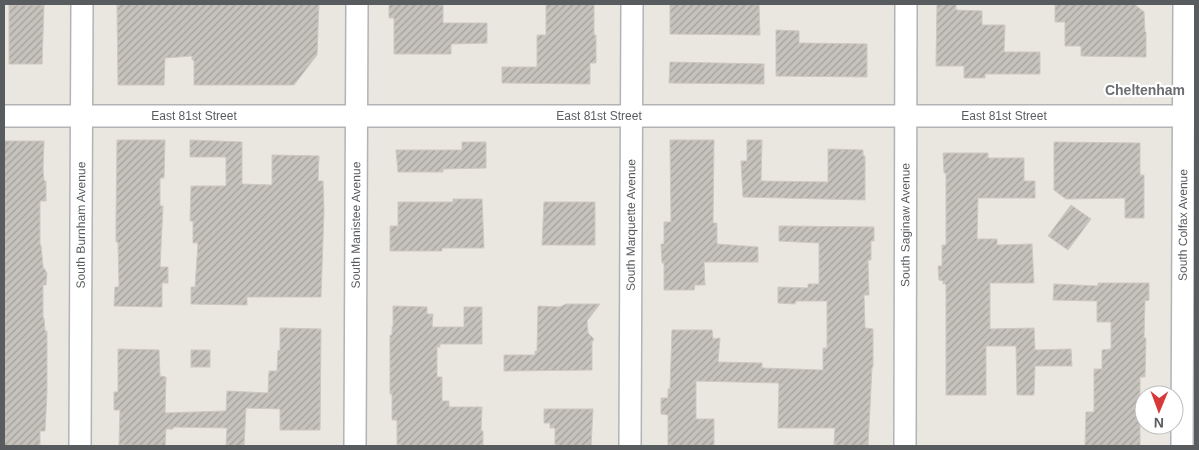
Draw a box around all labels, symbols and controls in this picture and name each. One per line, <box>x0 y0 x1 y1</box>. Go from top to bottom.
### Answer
district label: Cheltenham <box>1105 82 1185 98</box>
street label: East 81st Street <box>151 109 237 123</box>
street label: East 81st Street <box>556 109 642 123</box>
street label: East 81st Street <box>961 109 1047 123</box>
street label: South Marquette Avenue <box>624 159 638 291</box>
street label: South Burnham Avenue <box>74 161 88 288</box>
street label: South Manistee Avenue <box>349 161 363 288</box>
street label: South Saginaw Avenue <box>898 163 913 287</box>
street label: South Colfax Avenue <box>1176 169 1190 281</box>
north arrow <box>1134 385 1184 435</box>
text: N <box>1154 415 1164 431</box>

